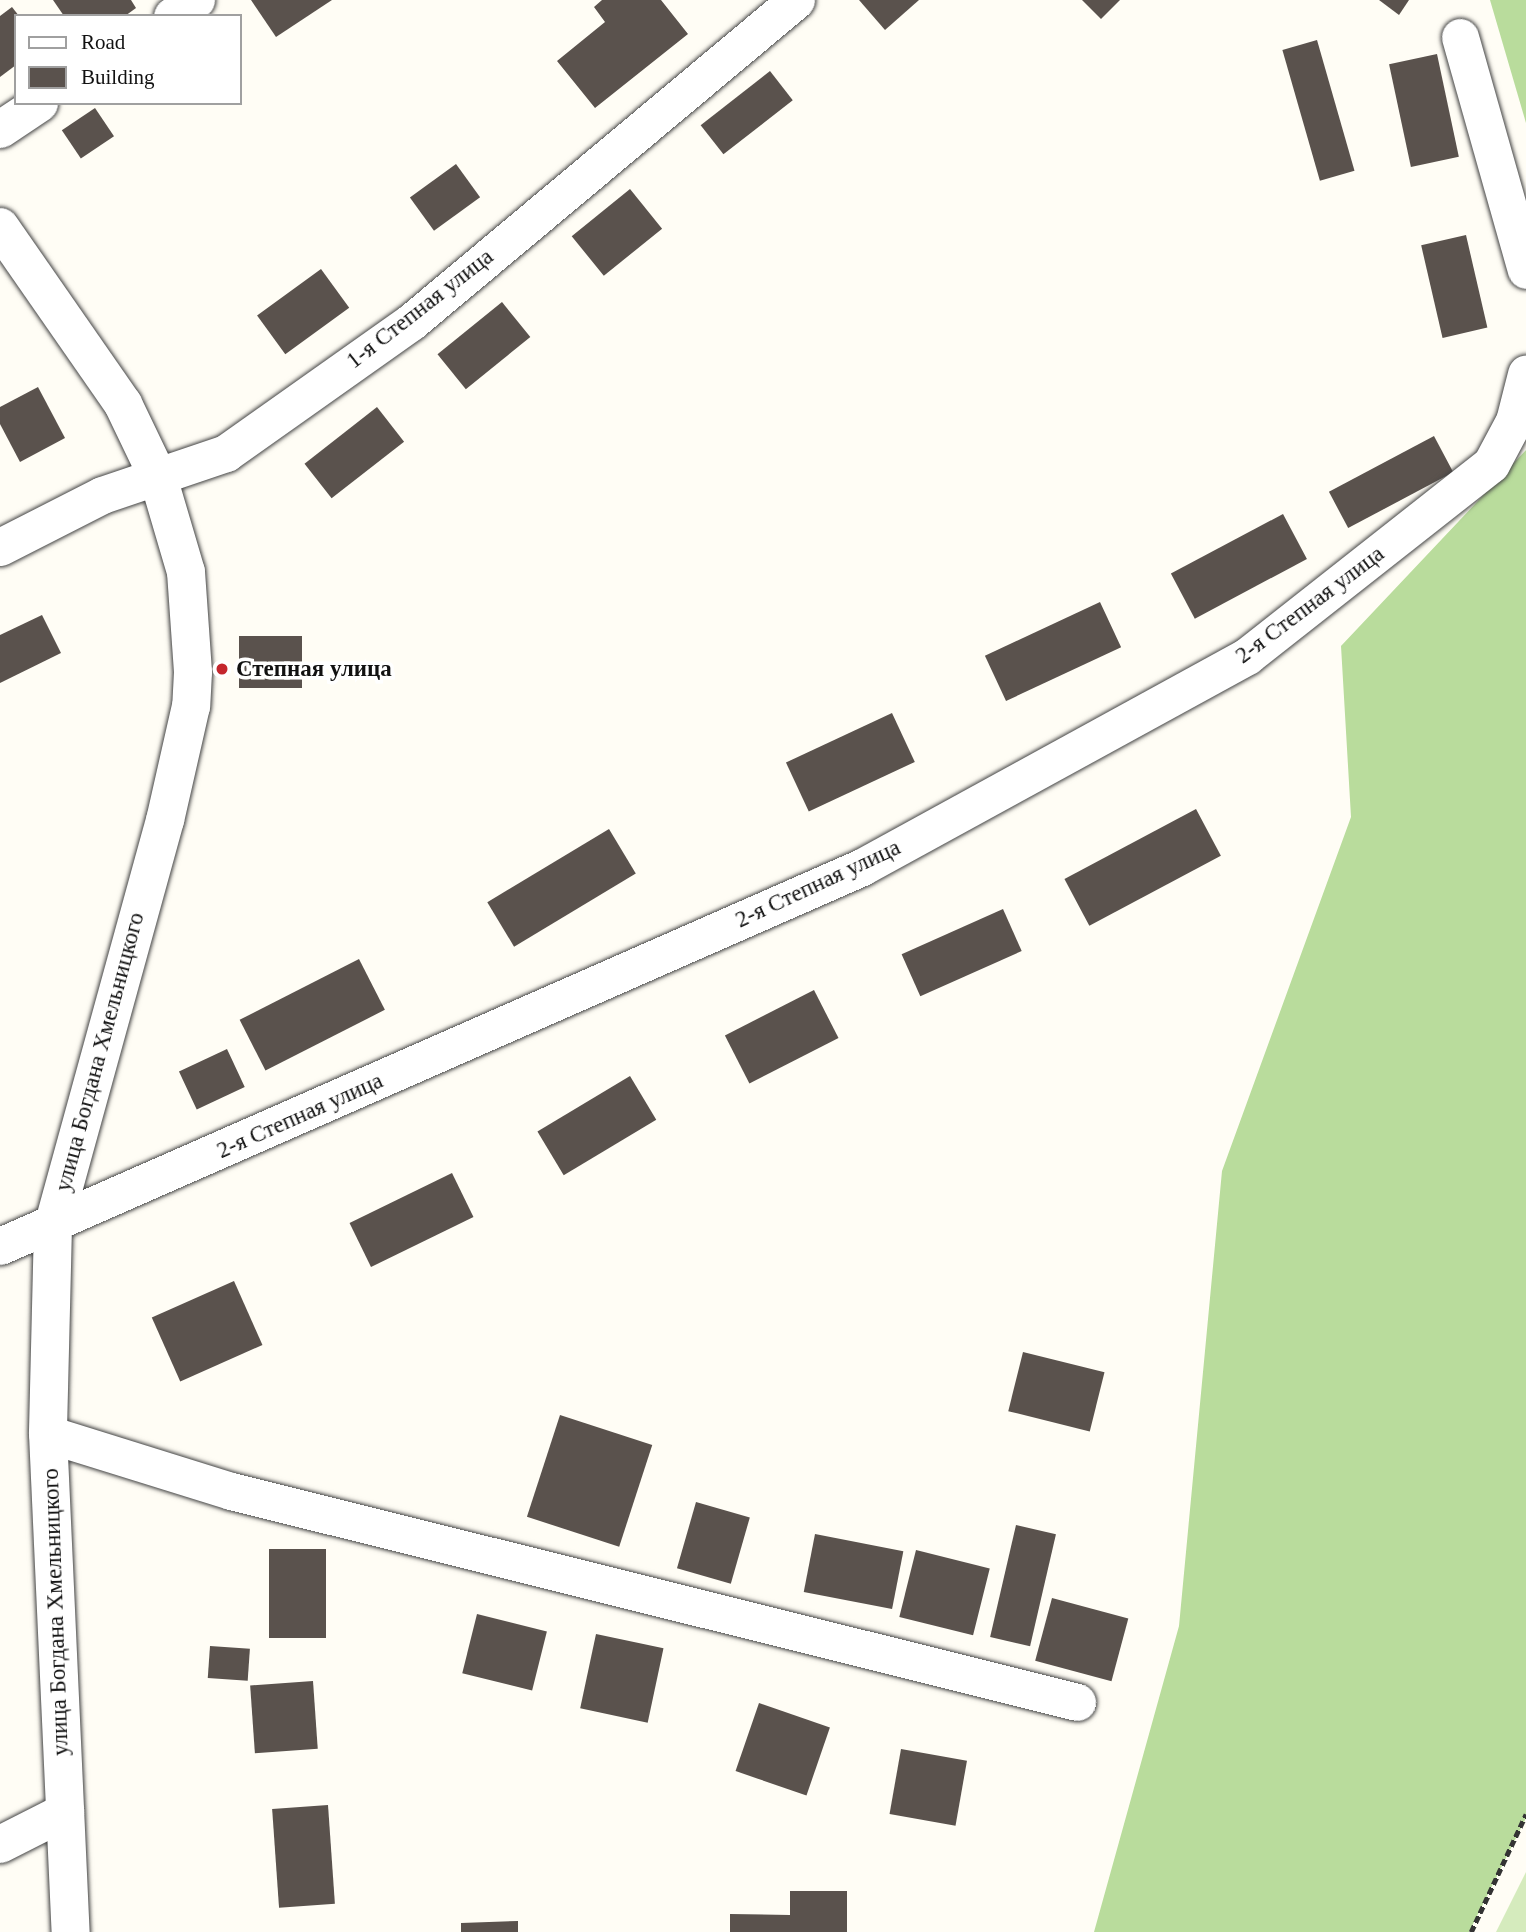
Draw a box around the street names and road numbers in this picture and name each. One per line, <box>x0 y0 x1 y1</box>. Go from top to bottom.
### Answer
street label: 1-я Степная улица <box>341 243 499 375</box>
street label: 2-я Степная улица <box>1230 540 1390 670</box>
street label: 2-я Степная улица <box>731 834 905 934</box>
street label: улица Богдана Хмельницкого <box>49 909 151 1195</box>
street label: 2-я Степная улица <box>213 1067 387 1165</box>
street label: улица Богдана Хмельницкого <box>37 1468 75 1756</box>

